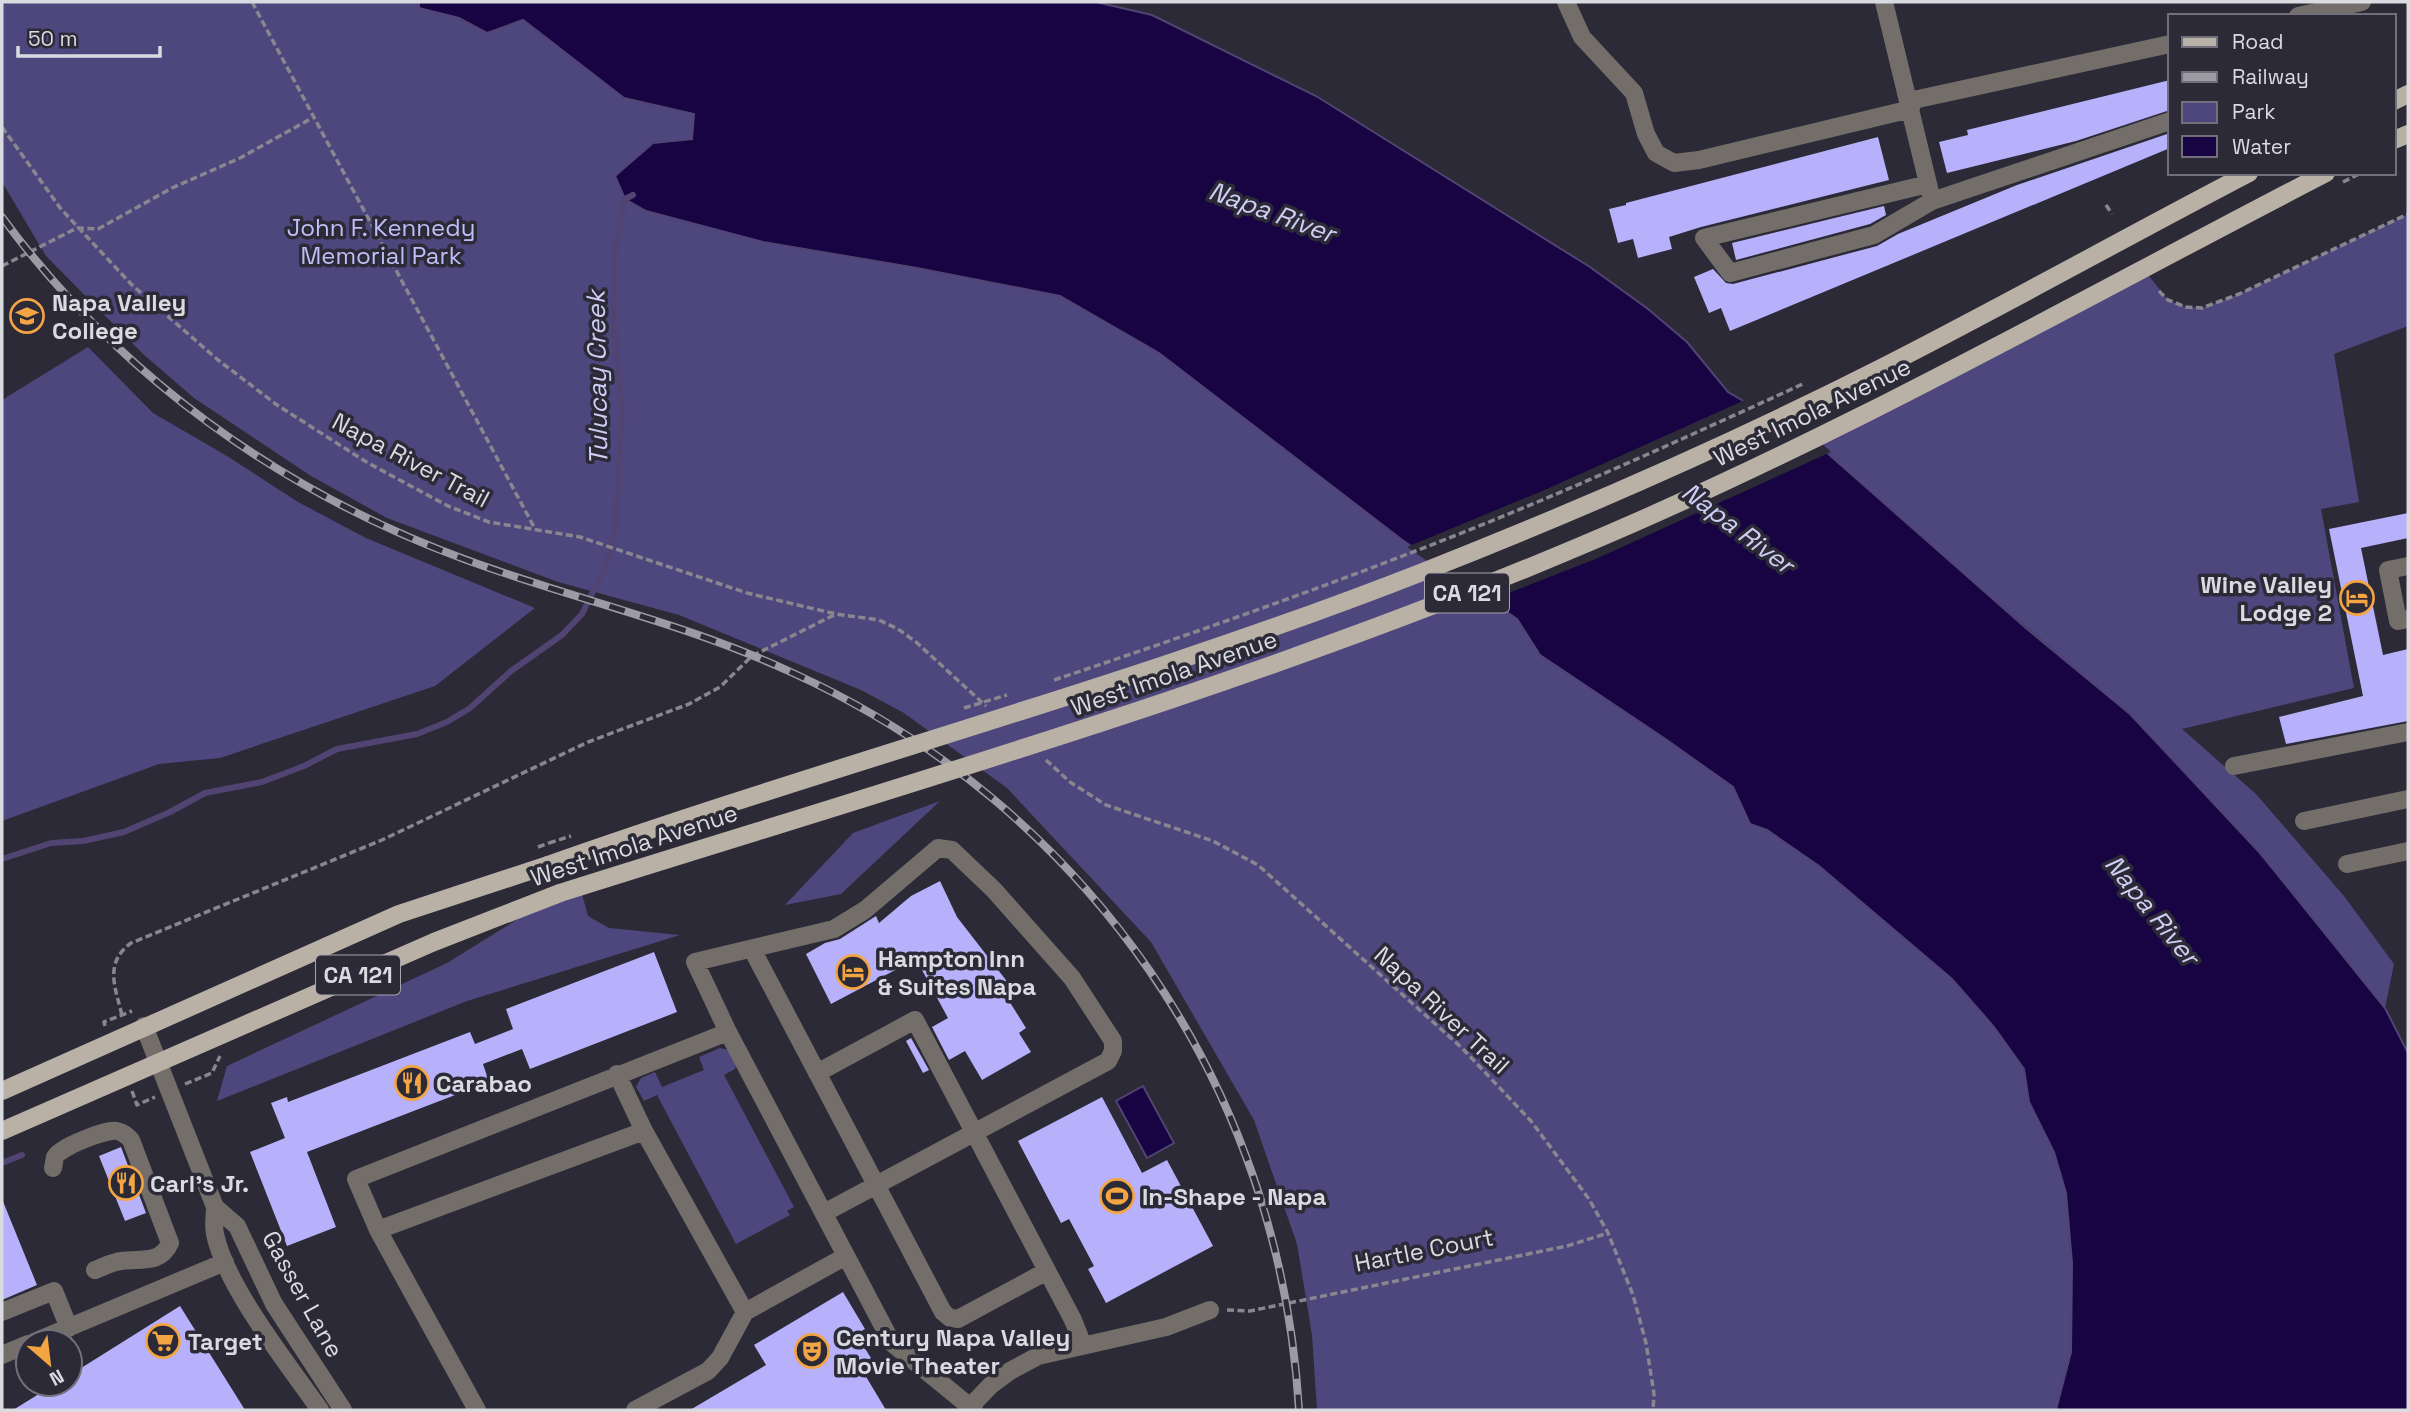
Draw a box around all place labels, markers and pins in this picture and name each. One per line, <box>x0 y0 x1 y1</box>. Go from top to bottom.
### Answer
place label: Napa Valley College <box>52 287 186 346</box>
school or university icon: Napa Valley College <box>8 297 46 335</box>
place label: Wine Valley Lodge 2 <box>2200 569 2332 628</box>
hotel icon: Wine Valley Lodge 2 <box>2338 579 2376 617</box>
place label: Hampton Inn & Suites Napa <box>878 943 1036 1002</box>
hotel icon: Hampton Inn & Suites Napa <box>834 953 872 991</box>
restaurant icon: Carabao <box>393 1064 431 1102</box>
place label: Carabao <box>436 1068 532 1099</box>
restaurant icon: Carl's Jr. <box>107 1164 145 1202</box>
place label: Carl's Jr. <box>150 1168 249 1199</box>
sports icon: In-Shape - Napa <box>1098 1177 1136 1215</box>
place label: In-Shape - Napa <box>1142 1181 1326 1212</box>
supermarket icon: Target <box>144 1322 182 1360</box>
place label: Century Napa Valley Movie Theater <box>836 1322 1070 1381</box>
place label: Target <box>188 1326 263 1357</box>
theatre icon: Century Napa Valley Movie Theater <box>793 1332 831 1370</box>

